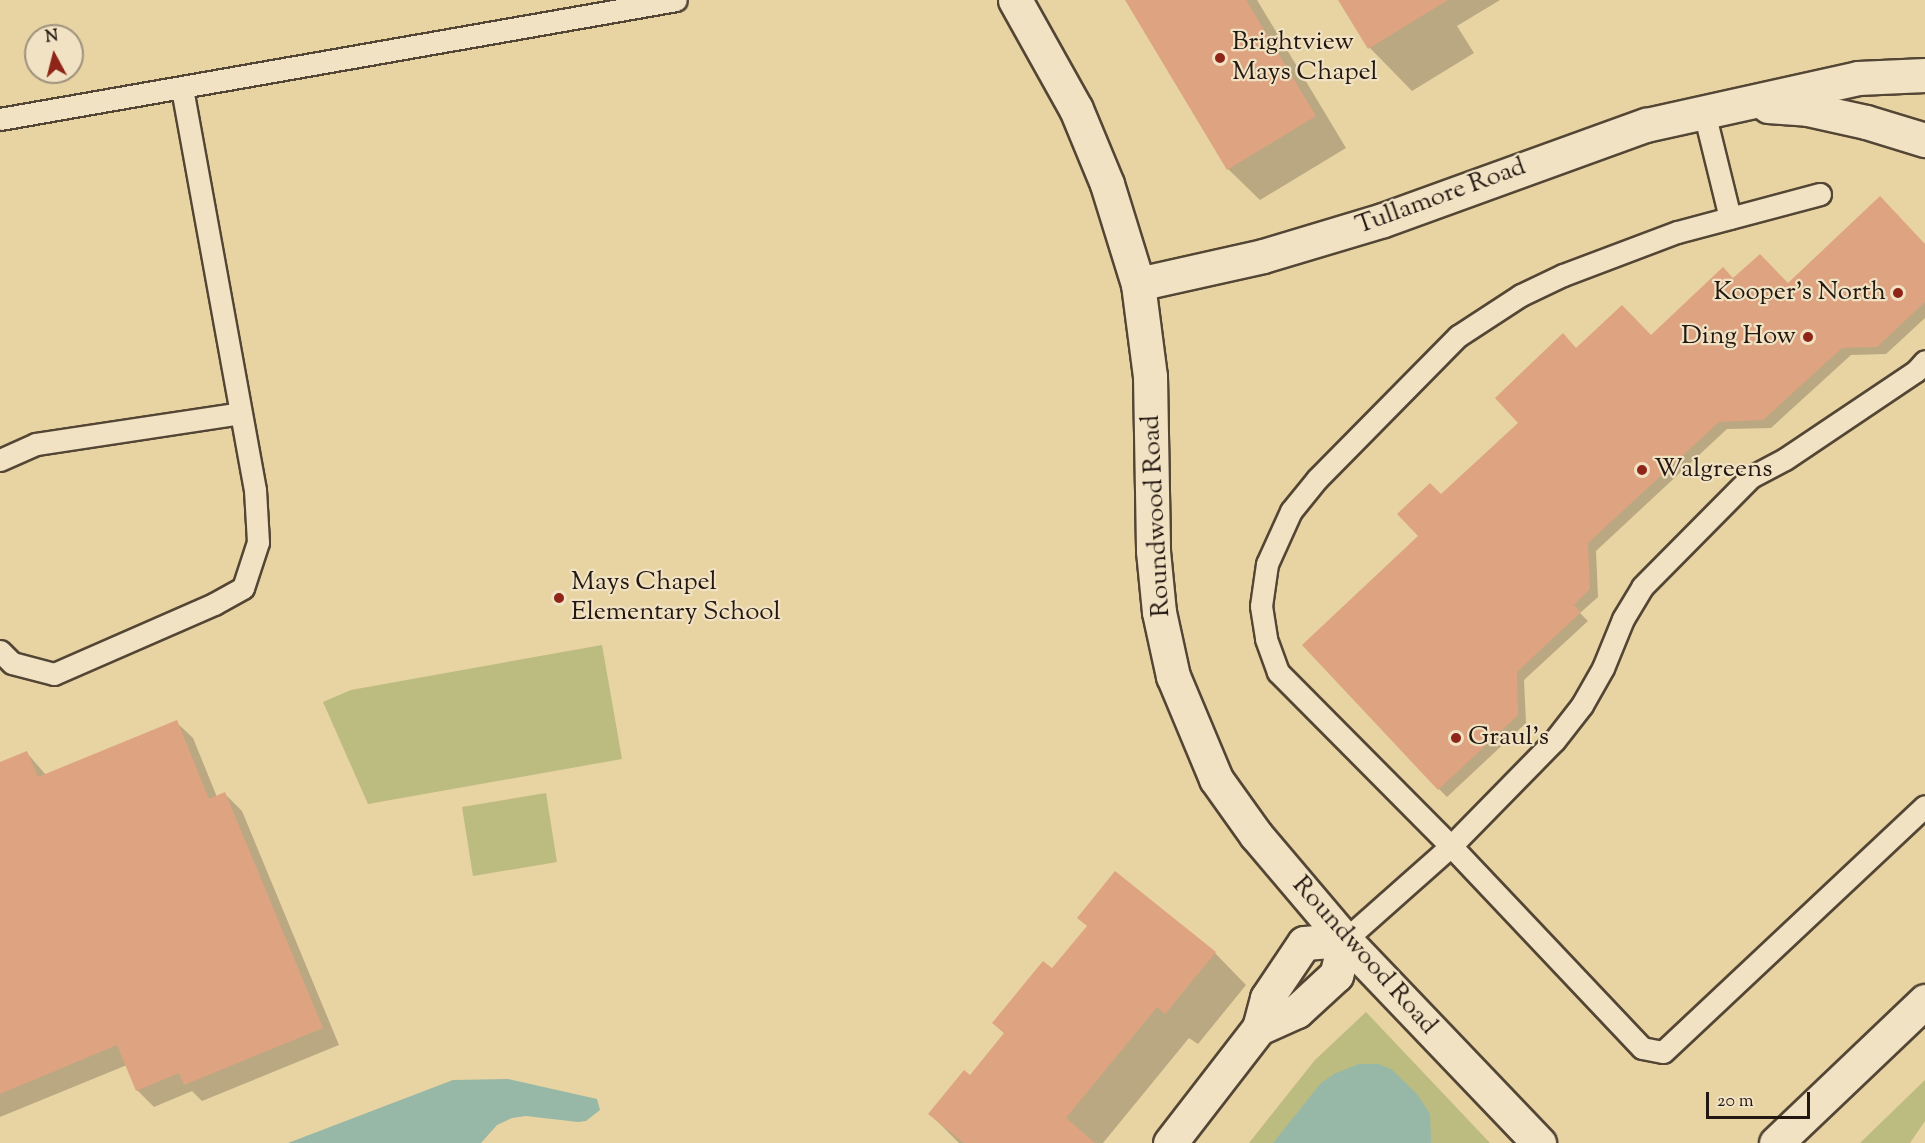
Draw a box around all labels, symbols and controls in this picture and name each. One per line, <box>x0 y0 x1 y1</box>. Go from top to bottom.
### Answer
north arrow <box>24 24 84 84</box>
text: N <box>44 25 60 50</box>
place label: Brightview Mays Chapel <box>1232 27 1378 88</box>
marker: Brightview Mays Chapel <box>1213 51 1227 65</box>
street label: Tullamore Road <box>1352 152 1530 242</box>
place label: Kooper's North <box>1713 277 1886 309</box>
marker: Kooper's North <box>1891 286 1905 300</box>
place label: Ding How <box>1681 321 1796 353</box>
marker: Ding How <box>1801 330 1815 344</box>
street label: Roundwood Road <box>1136 414 1178 618</box>
place label: Walgreens <box>1654 454 1773 486</box>
marker: Walgreens <box>1635 463 1649 477</box>
place label: Mays Chapel Elementary School <box>571 567 781 628</box>
marker: Mays Chapel Elementary School <box>552 591 566 605</box>
place label: Graul's <box>1468 722 1549 754</box>
marker: Graul's <box>1449 731 1463 745</box>
street label: Roundwood Road <box>1285 870 1443 1042</box>
scale bar <box>1709 1080 1812 1118</box>
text: 20 m <box>1717 1089 1754 1115</box>

